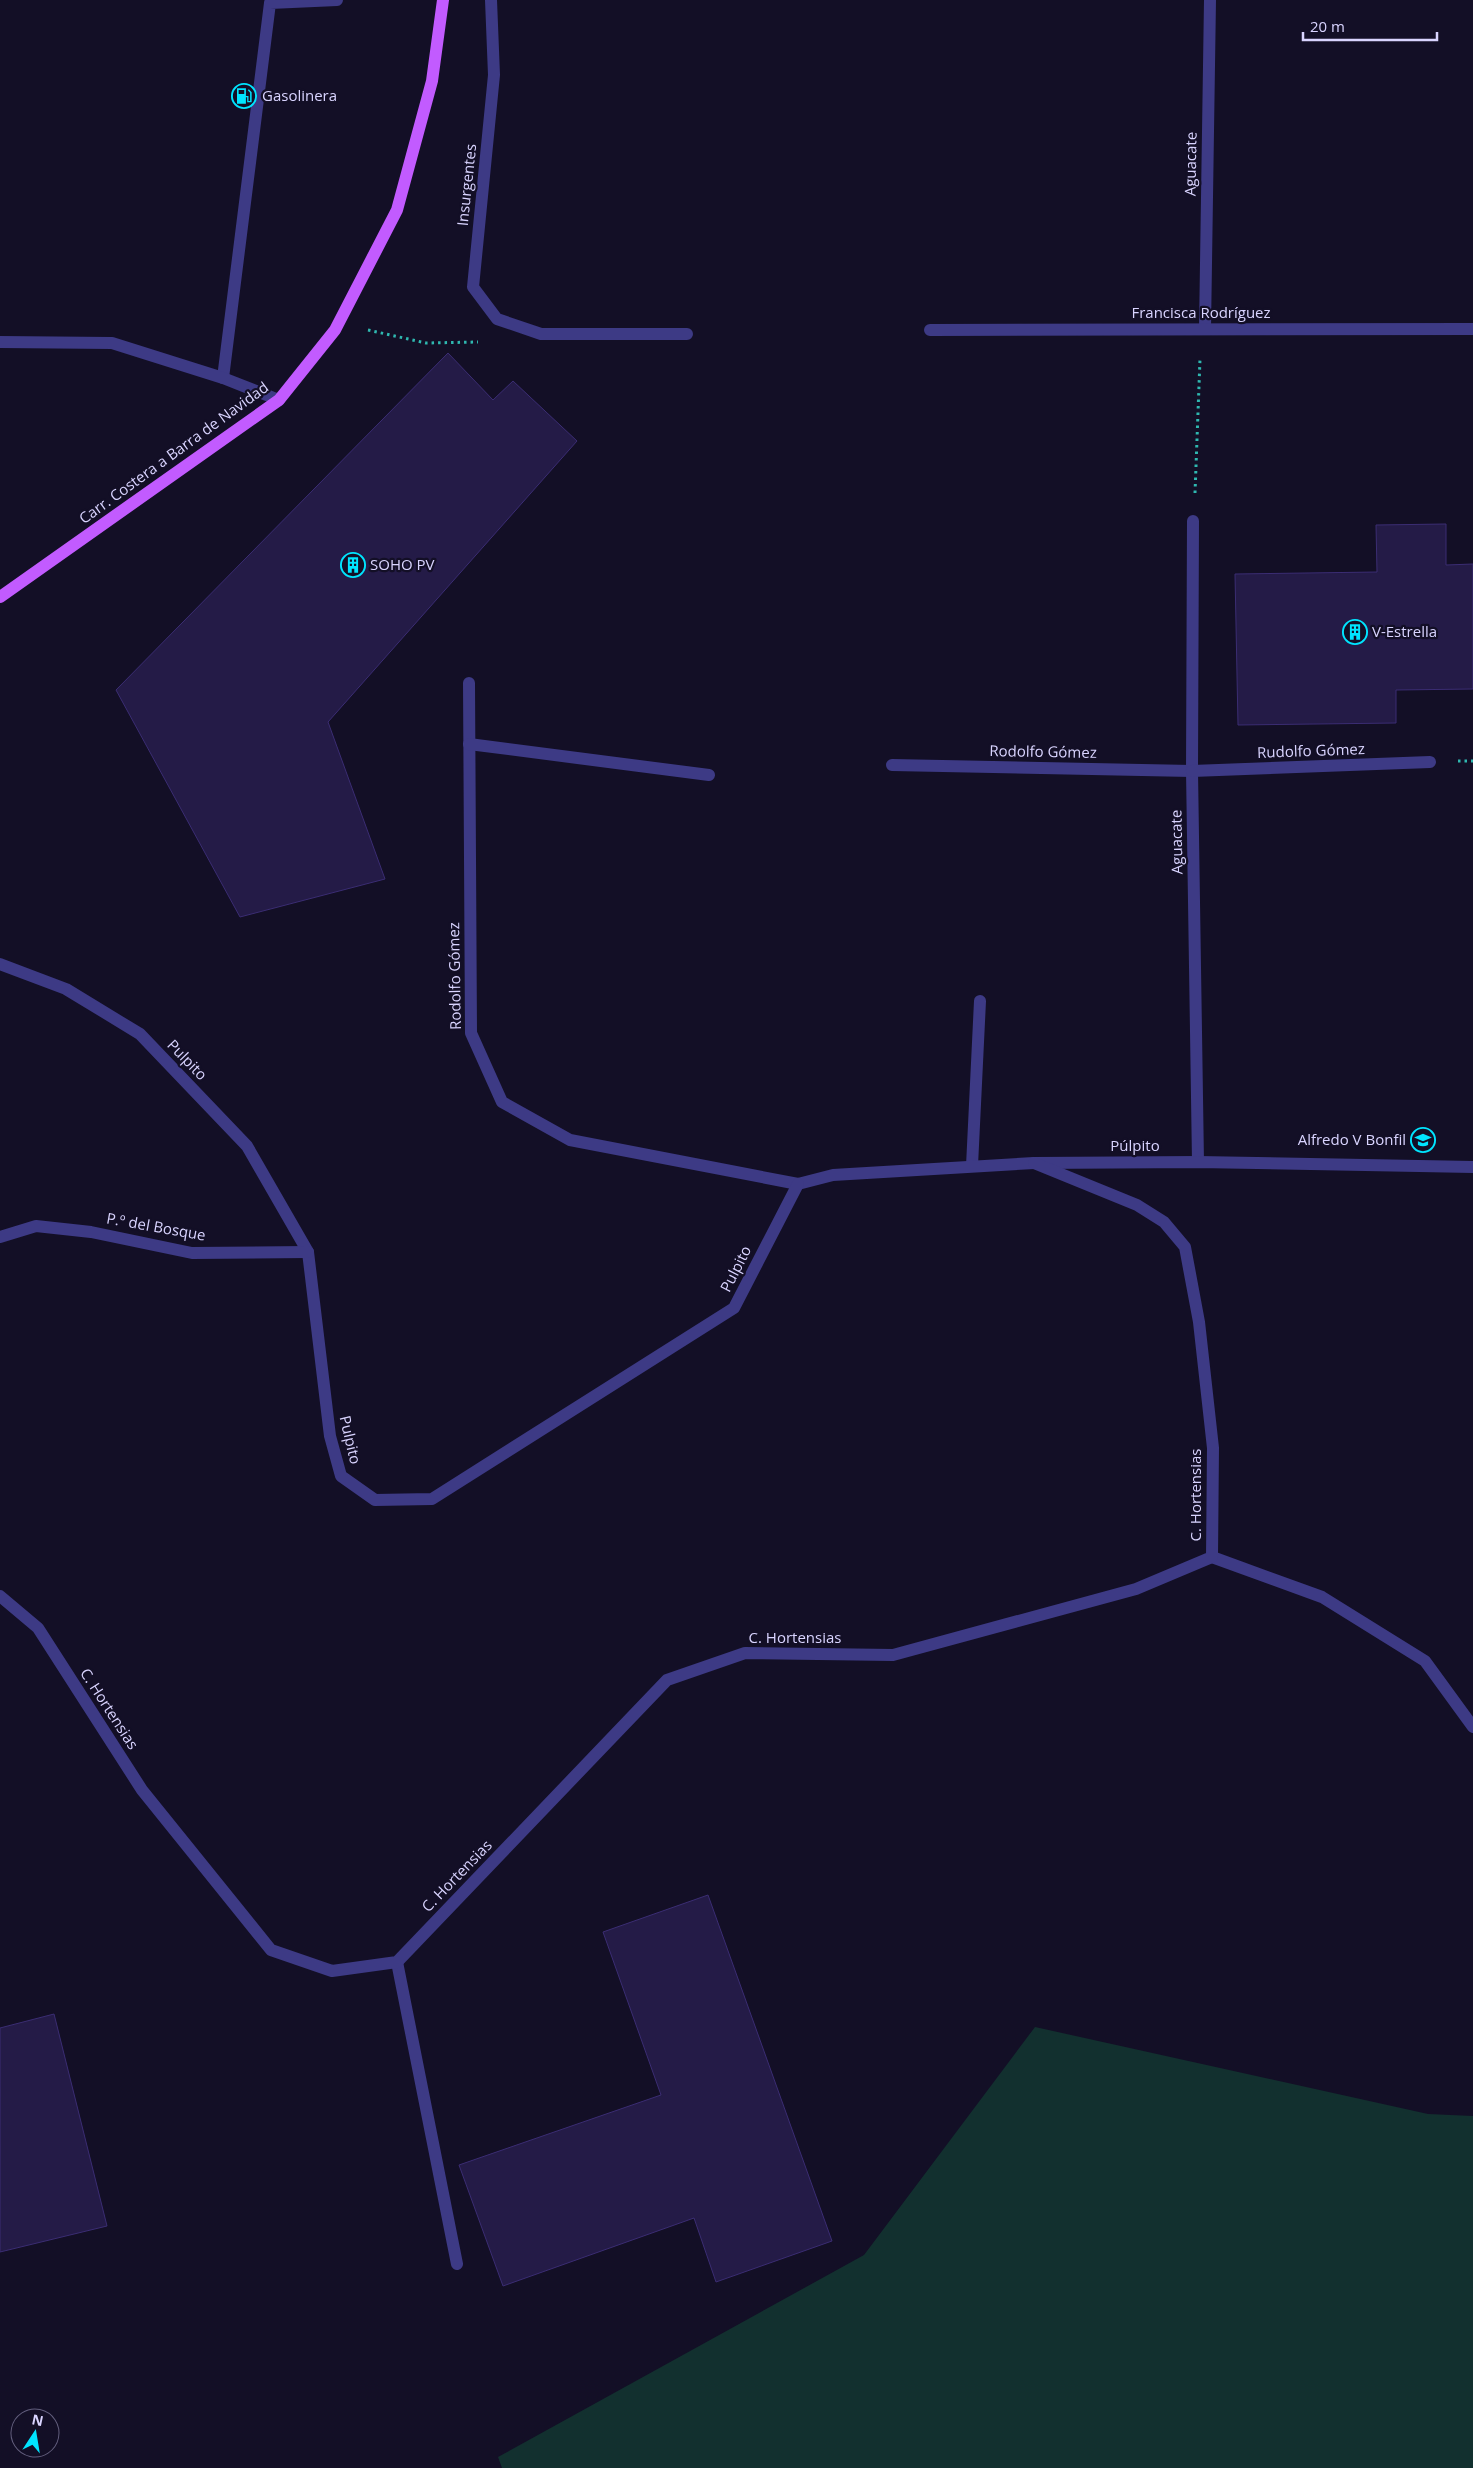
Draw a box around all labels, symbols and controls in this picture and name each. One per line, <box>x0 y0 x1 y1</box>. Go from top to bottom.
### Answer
scale bar <box>1303 10 1437 42</box>
text: 20 m <box>1310 16 1345 36</box>
fuel station icon: Gasolinera <box>231 83 257 109</box>
place label: Gasolinera <box>262 85 337 105</box>
street label: Aguacate <box>1179 132 1201 196</box>
street label: Insurgentes <box>452 143 480 227</box>
street label: Francisca Rodríguez <box>1131 302 1271 322</box>
street label: Carr. Costera a Barra de Navidad <box>75 377 272 528</box>
building icon: SOHO PV <box>340 552 366 578</box>
place label: SOHO PV <box>370 554 435 574</box>
building icon: V-Estrella <box>1342 619 1368 645</box>
place label: V-Estrella <box>1372 621 1437 641</box>
street label: Rudolfo Gómez <box>1257 738 1365 762</box>
street label: Rodolfo Gómez <box>989 740 1097 762</box>
street label: Aguacate <box>1165 810 1187 874</box>
street label: Rodolfo Gómez <box>443 922 465 1030</box>
street label: Pulpito <box>163 1035 212 1084</box>
school or university icon: Alfredo V Bonfil <box>1410 1127 1436 1153</box>
place label: Alfredo V Bonfil <box>1298 1129 1406 1149</box>
street label: Púlpito <box>1110 1135 1160 1155</box>
street label: P.º del Bosque <box>105 1207 207 1245</box>
street label: Pulpito <box>715 1242 755 1295</box>
street label: Pulpito <box>336 1413 366 1466</box>
street label: C. Hortensias <box>1185 1449 1205 1541</box>
street label: C. Hortensias <box>749 1627 841 1647</box>
street label: C. Hortensias <box>76 1664 144 1753</box>
street label: C. Hortensias <box>417 1835 496 1916</box>
north arrow <box>10 2408 60 2458</box>
text: N <box>30 2409 45 2430</box>

